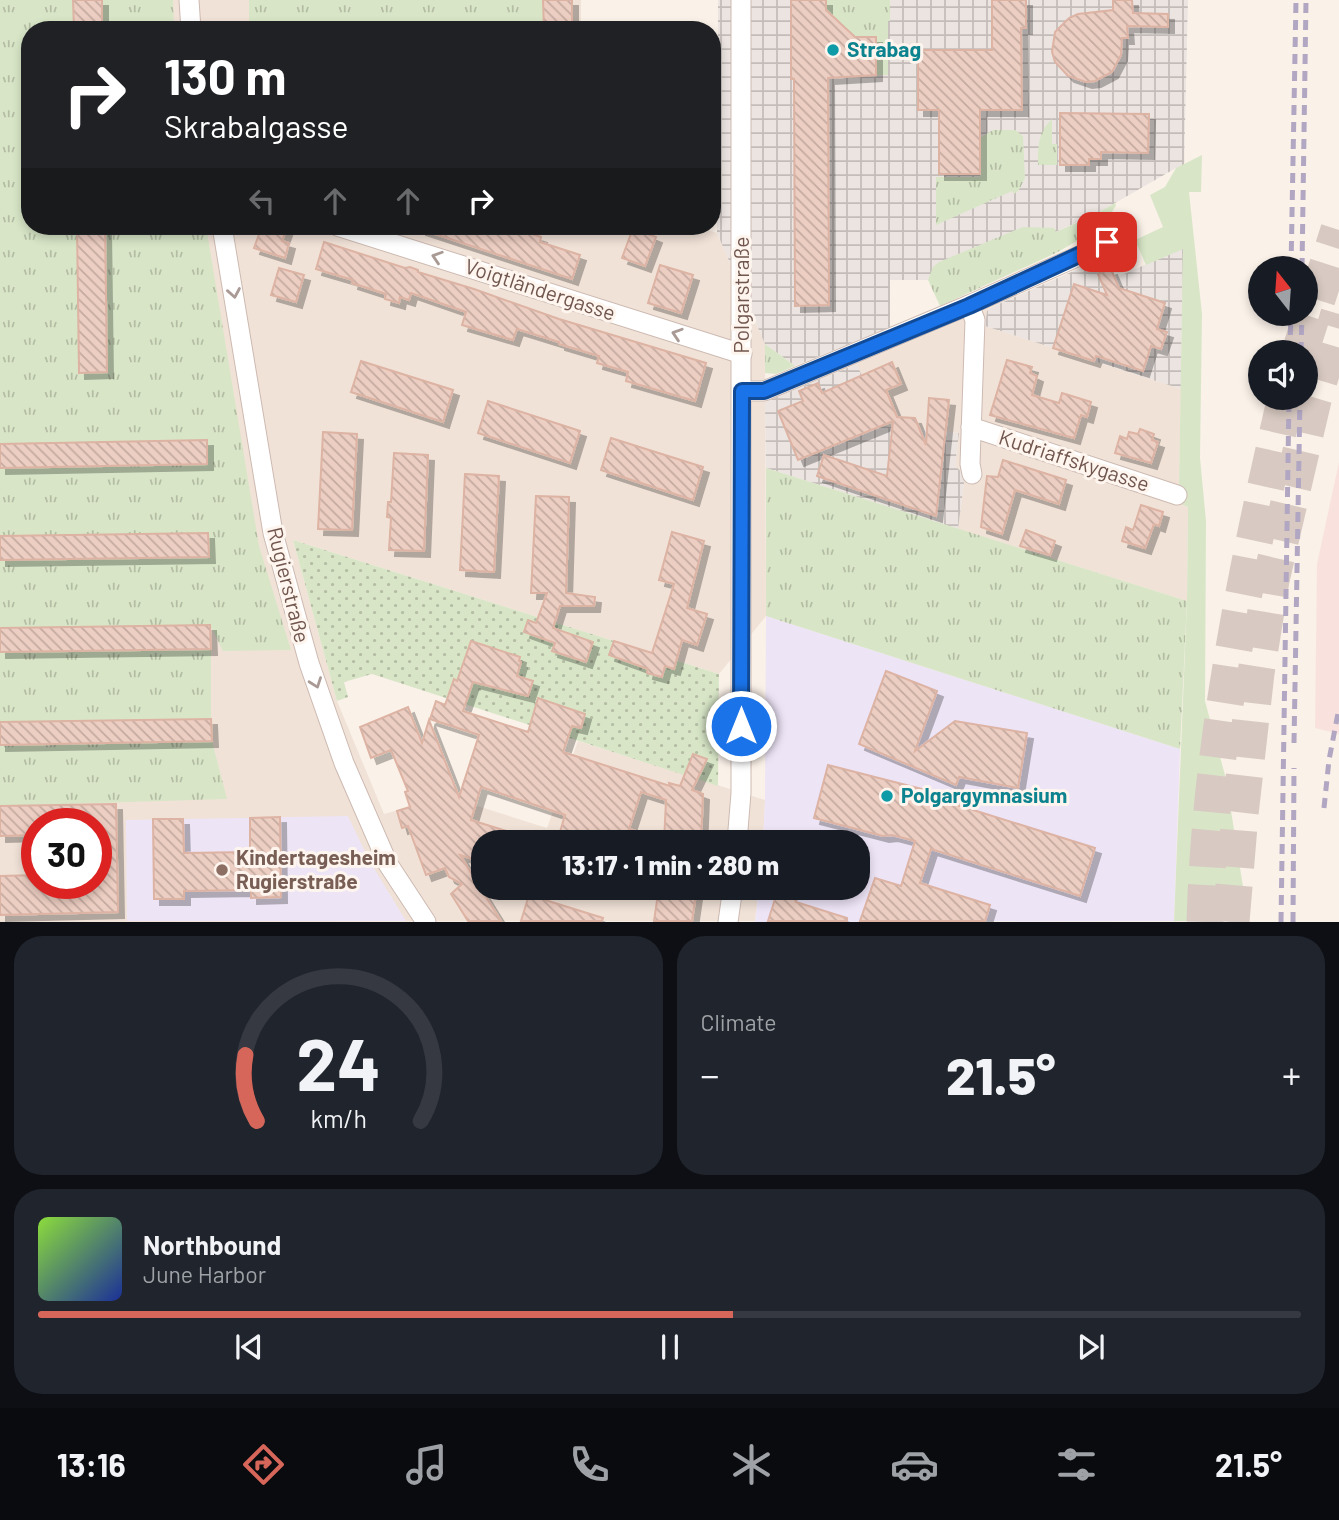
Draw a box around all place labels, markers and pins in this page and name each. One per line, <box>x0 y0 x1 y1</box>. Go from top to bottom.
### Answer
place label: Strabag <box>847 36 921 61</box>
marker: Strabag <box>825 42 841 58</box>
pin <box>1077 212 1137 272</box>
place label: Polgargymnasium <box>901 782 1067 807</box>
marker: Polgargymnasium <box>879 788 895 804</box>
place label: Kindertagesheim Rugierstraße <box>236 844 396 893</box>
marker: Kindertagesheim Rugierstraße <box>214 862 230 878</box>

